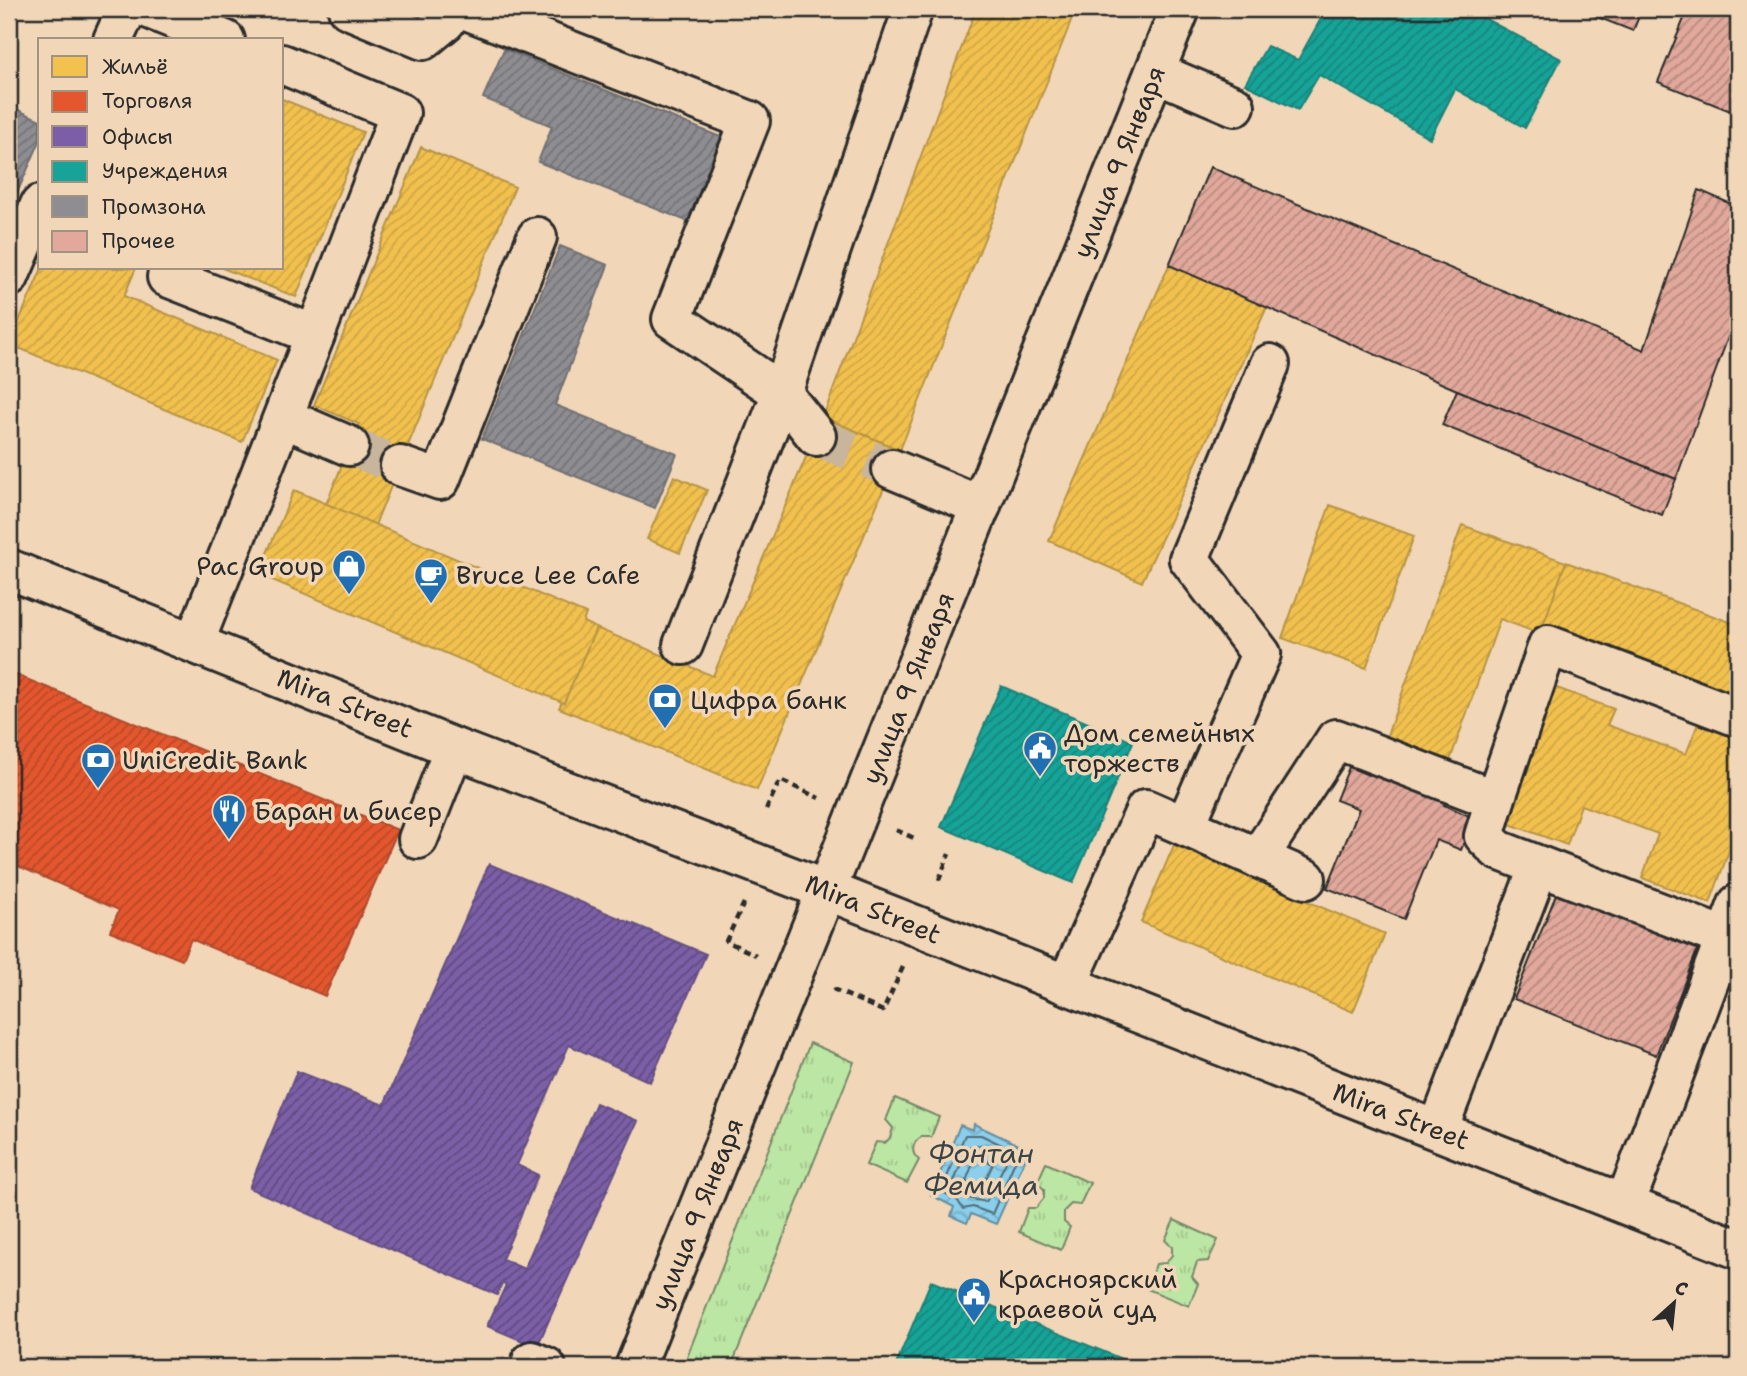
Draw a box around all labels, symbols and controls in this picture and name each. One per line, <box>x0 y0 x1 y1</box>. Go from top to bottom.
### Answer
legend <box>38 38 284 270</box>
text: Жильё <box>102 53 168 81</box>
street label: улица 9 Января <box>1064 61 1173 263</box>
text: Торговля <box>102 87 192 115</box>
text: Офисы <box>102 123 173 151</box>
text: Учреждения <box>102 157 228 185</box>
text: Промзона <box>102 193 205 221</box>
text: Прочее <box>102 227 175 255</box>
shop icon: Pac Group <box>330 547 368 596</box>
place label: Pac Group <box>196 548 324 583</box>
cafe icon: Bruce Lee Cafe <box>412 556 450 605</box>
place label: Bruce Lee Cafe <box>456 557 640 592</box>
street label: улица 9 Января <box>853 587 962 789</box>
street label: Mira Street <box>272 659 418 746</box>
bank icon: Цифра банк <box>646 681 684 730</box>
place label: Цифра банк <box>690 682 847 717</box>
place label: Дом семейных торжеств <box>1064 715 1255 780</box>
public building icon: Дом семейных торжеств <box>1021 729 1059 778</box>
bank icon: UniCredit Bank <box>79 741 117 790</box>
place label: UniCredit Bank <box>122 742 308 777</box>
restaurant icon: Баран и бисер <box>210 792 248 841</box>
place label: Баран и бисер <box>254 793 442 828</box>
street label: Mira Street <box>800 865 946 952</box>
street label: Mira Street <box>1328 1073 1475 1158</box>
street label: улица 9 Января <box>642 1113 751 1315</box>
water label: Фонтан Фемида <box>923 1134 1039 1204</box>
place label: Красноярский краевой суд <box>998 1261 1177 1326</box>
north arrow <box>1638 1268 1708 1338</box>
public building icon: Красноярский краевой суд <box>955 1275 993 1324</box>
text: С <box>1671 1275 1692 1302</box>

